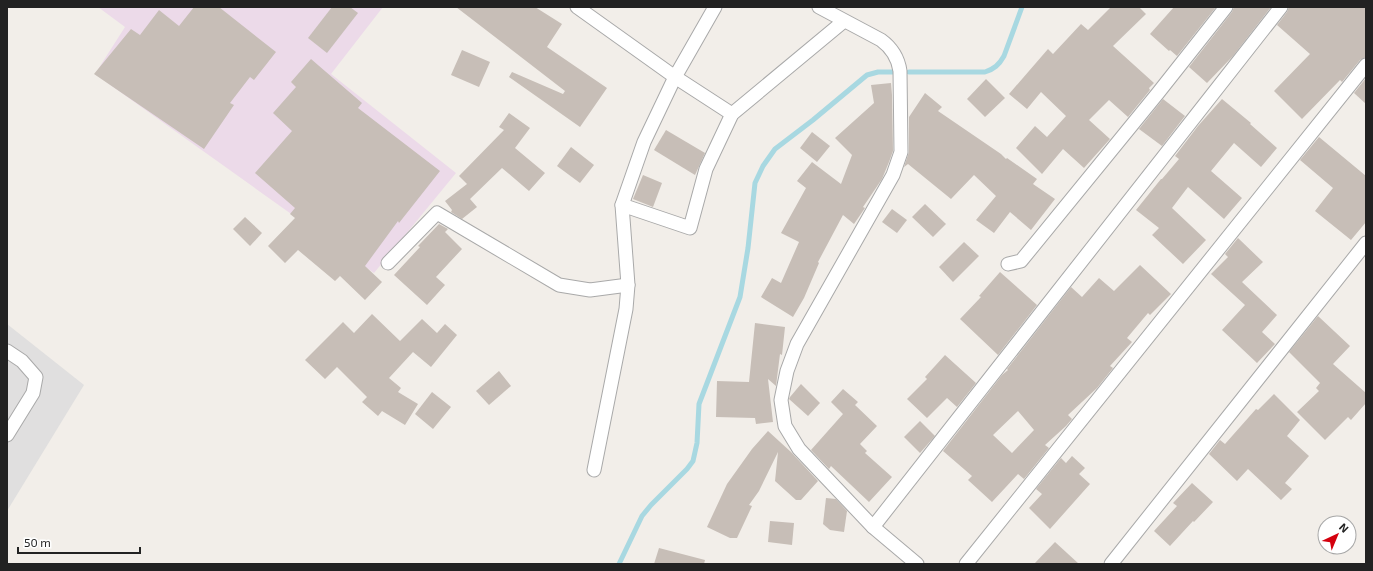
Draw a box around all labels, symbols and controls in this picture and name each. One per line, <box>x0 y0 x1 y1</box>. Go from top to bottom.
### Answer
north arrow <box>1317 515 1357 555</box>
text: N <box>1337 520 1352 535</box>
scale bar <box>18 529 140 555</box>
text: 50 m <box>24 535 51 549</box>

